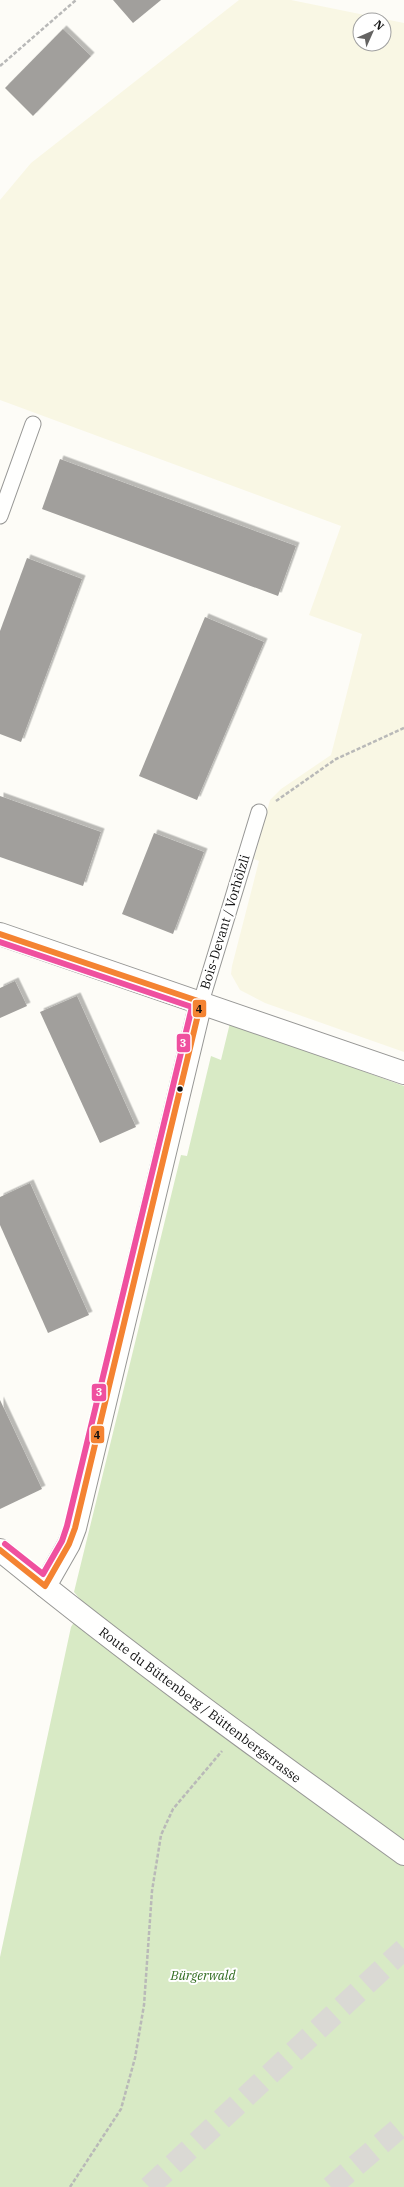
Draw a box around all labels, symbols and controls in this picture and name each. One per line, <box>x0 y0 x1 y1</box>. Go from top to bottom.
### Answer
north arrow <box>352 12 392 52</box>
text: N <box>371 17 387 33</box>
street label: Bois-Devant / Vorhölzli <box>196 853 254 991</box>
line badge: 4 <box>192 999 207 1018</box>
text: 4 <box>196 1002 203 1016</box>
line badge: 3 <box>176 1033 191 1053</box>
text: 3 <box>180 1036 186 1050</box>
unlabelled marker <box>175 1084 185 1094</box>
line badge: 3 <box>91 1383 107 1402</box>
text: 3 <box>96 1385 102 1399</box>
line badge: 4 <box>90 1425 105 1444</box>
text: 4 <box>94 1428 101 1442</box>
street label: Route du Büttenberg / Büttenbergstrasse <box>96 1623 305 1787</box>
park label: Bürgerwald <box>169 1967 236 1984</box>

